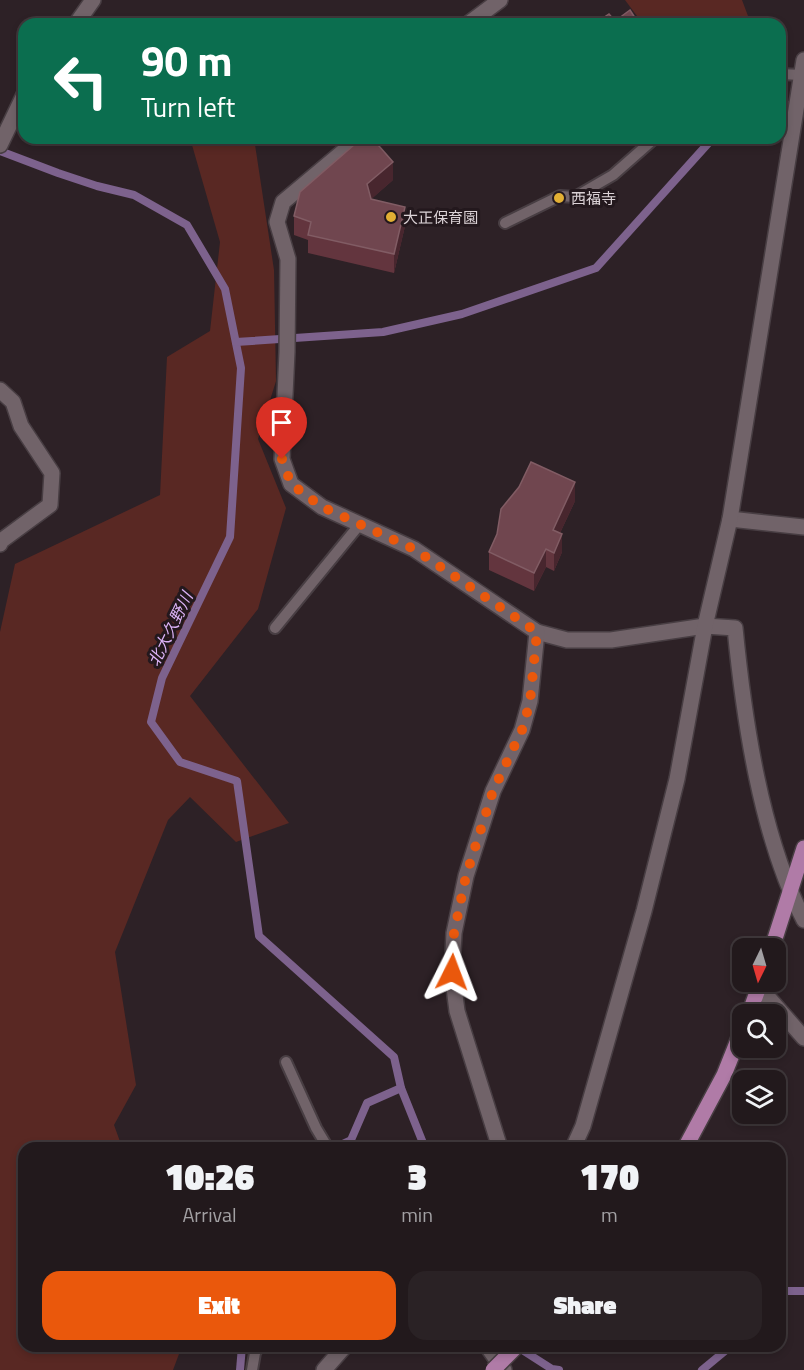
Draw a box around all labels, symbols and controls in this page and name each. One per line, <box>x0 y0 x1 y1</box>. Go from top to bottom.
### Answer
text: 90 m <box>141 28 233 92</box>
icon: left <box>42 42 120 120</box>
text: Turn left <box>141 86 235 127</box>
place label: 西福寺 <box>571 187 616 210</box>
marker: 西福寺 <box>552 191 566 205</box>
place label: 大正保育園 <box>403 206 478 229</box>
marker: 大正保育園 <box>384 210 398 224</box>
pin <box>256 397 307 459</box>
icon: arrive <box>265 406 298 439</box>
water label: 北大久野川 <box>142 586 199 670</box>
north arrow <box>732 938 786 992</box>
map controls <box>732 938 786 1124</box>
position arrow <box>420 940 484 1004</box>
button: search <box>732 1004 786 1058</box>
button: layers <box>732 1070 786 1124</box>
text: 10:26 <box>165 1149 254 1204</box>
text: 3 <box>407 1149 427 1204</box>
text: 170 <box>580 1149 639 1204</box>
text: Arrival <box>182 1199 237 1230</box>
text: min <box>401 1199 433 1230</box>
text: m <box>601 1199 618 1230</box>
button: Exit <box>42 1271 396 1340</box>
button: Share <box>408 1271 762 1340</box>

